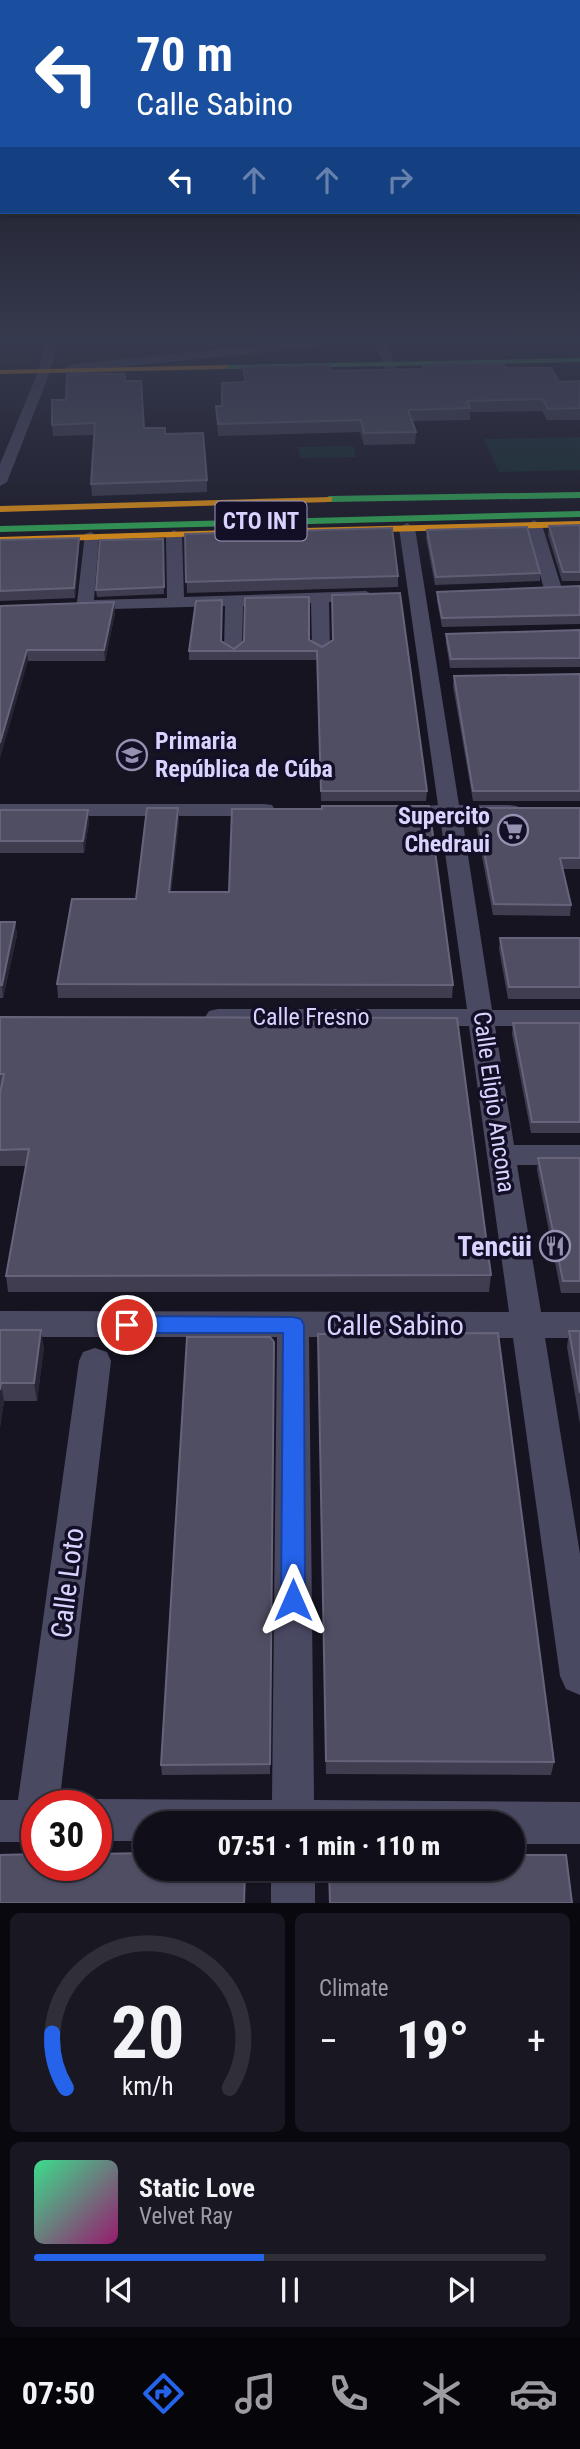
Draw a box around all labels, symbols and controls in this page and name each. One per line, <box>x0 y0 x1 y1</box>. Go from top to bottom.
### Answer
text: 70 m <box>136 26 233 83</box>
icon: left <box>21 28 112 119</box>
text: Calle Sabino <box>136 85 293 123</box>
icon: left <box>162 161 200 199</box>
icon: ahead <box>235 161 273 199</box>
icon: ahead <box>308 161 346 199</box>
icon: right <box>381 161 419 199</box>
road number: CTO INT <box>216 502 306 540</box>
place label: Primaria República de Cúba <box>155 727 333 783</box>
school or university icon: Primaria República de Cúba <box>115 738 149 772</box>
place label: Supercito Chedraui <box>398 802 490 858</box>
supermarket icon: Supercito Chedraui <box>496 813 530 847</box>
street label: Calle Fresno <box>252 1003 370 1031</box>
street label: Calle Eligio Ancona <box>467 1010 521 1194</box>
restaurant icon: Tencüi <box>538 1229 572 1263</box>
place label: Tencüi <box>457 1230 532 1263</box>
pin <box>97 1295 157 1355</box>
icon: arrive <box>108 1306 146 1344</box>
street label: Calle Sabino <box>326 1309 464 1342</box>
street label: Calle Loto <box>44 1526 91 1640</box>
position arrow <box>256 1563 330 1637</box>
speed limit sign: 30 <box>21 1790 112 1881</box>
text: 07:51 · 1 min · 110 m <box>218 1831 440 1861</box>
text: Climate <box>319 1975 389 2002</box>
text: 20 <box>111 1991 184 2077</box>
text: 19° <box>396 2010 469 2071</box>
text: − <box>319 2019 338 2063</box>
text: + <box>527 2019 546 2063</box>
text: km/h <box>122 2072 173 2101</box>
text: Static Love <box>139 2173 255 2203</box>
text: Velvet Ray <box>139 2203 233 2230</box>
icon: previous <box>100 2271 138 2309</box>
icon: pause <box>271 2271 309 2309</box>
icon: next <box>442 2271 480 2309</box>
icon: directions <box>139 2369 188 2418</box>
icon: music <box>231 2369 280 2418</box>
icon: phone <box>324 2369 373 2418</box>
icon: climate <box>417 2369 466 2418</box>
icon: car <box>509 2369 558 2418</box>
text: 07:50 <box>22 2374 95 2412</box>

